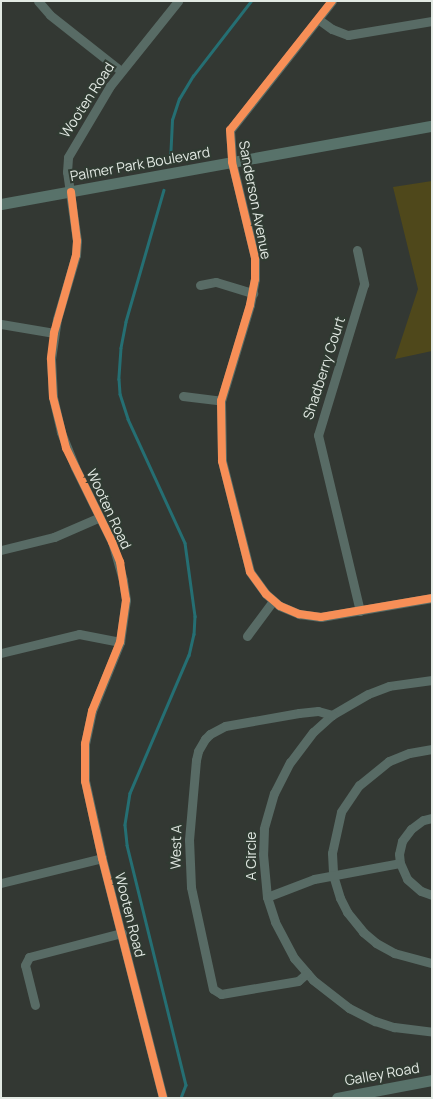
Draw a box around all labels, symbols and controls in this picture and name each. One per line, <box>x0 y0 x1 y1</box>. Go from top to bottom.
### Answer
street label: Wooten Road <box>56 59 118 141</box>
street label: Sanderson Avenue <box>235 139 275 261</box>
street label: Palmer Park Boulevard <box>69 143 211 185</box>
street label: Shadberry Court <box>299 315 349 421</box>
street label: Wooten Road <box>83 466 135 552</box>
street label: West A <box>167 824 185 870</box>
street label: A Circle <box>243 832 259 880</box>
street label: Wooten Road <box>111 871 149 959</box>
street label: Galley Road <box>343 1059 421 1089</box>

